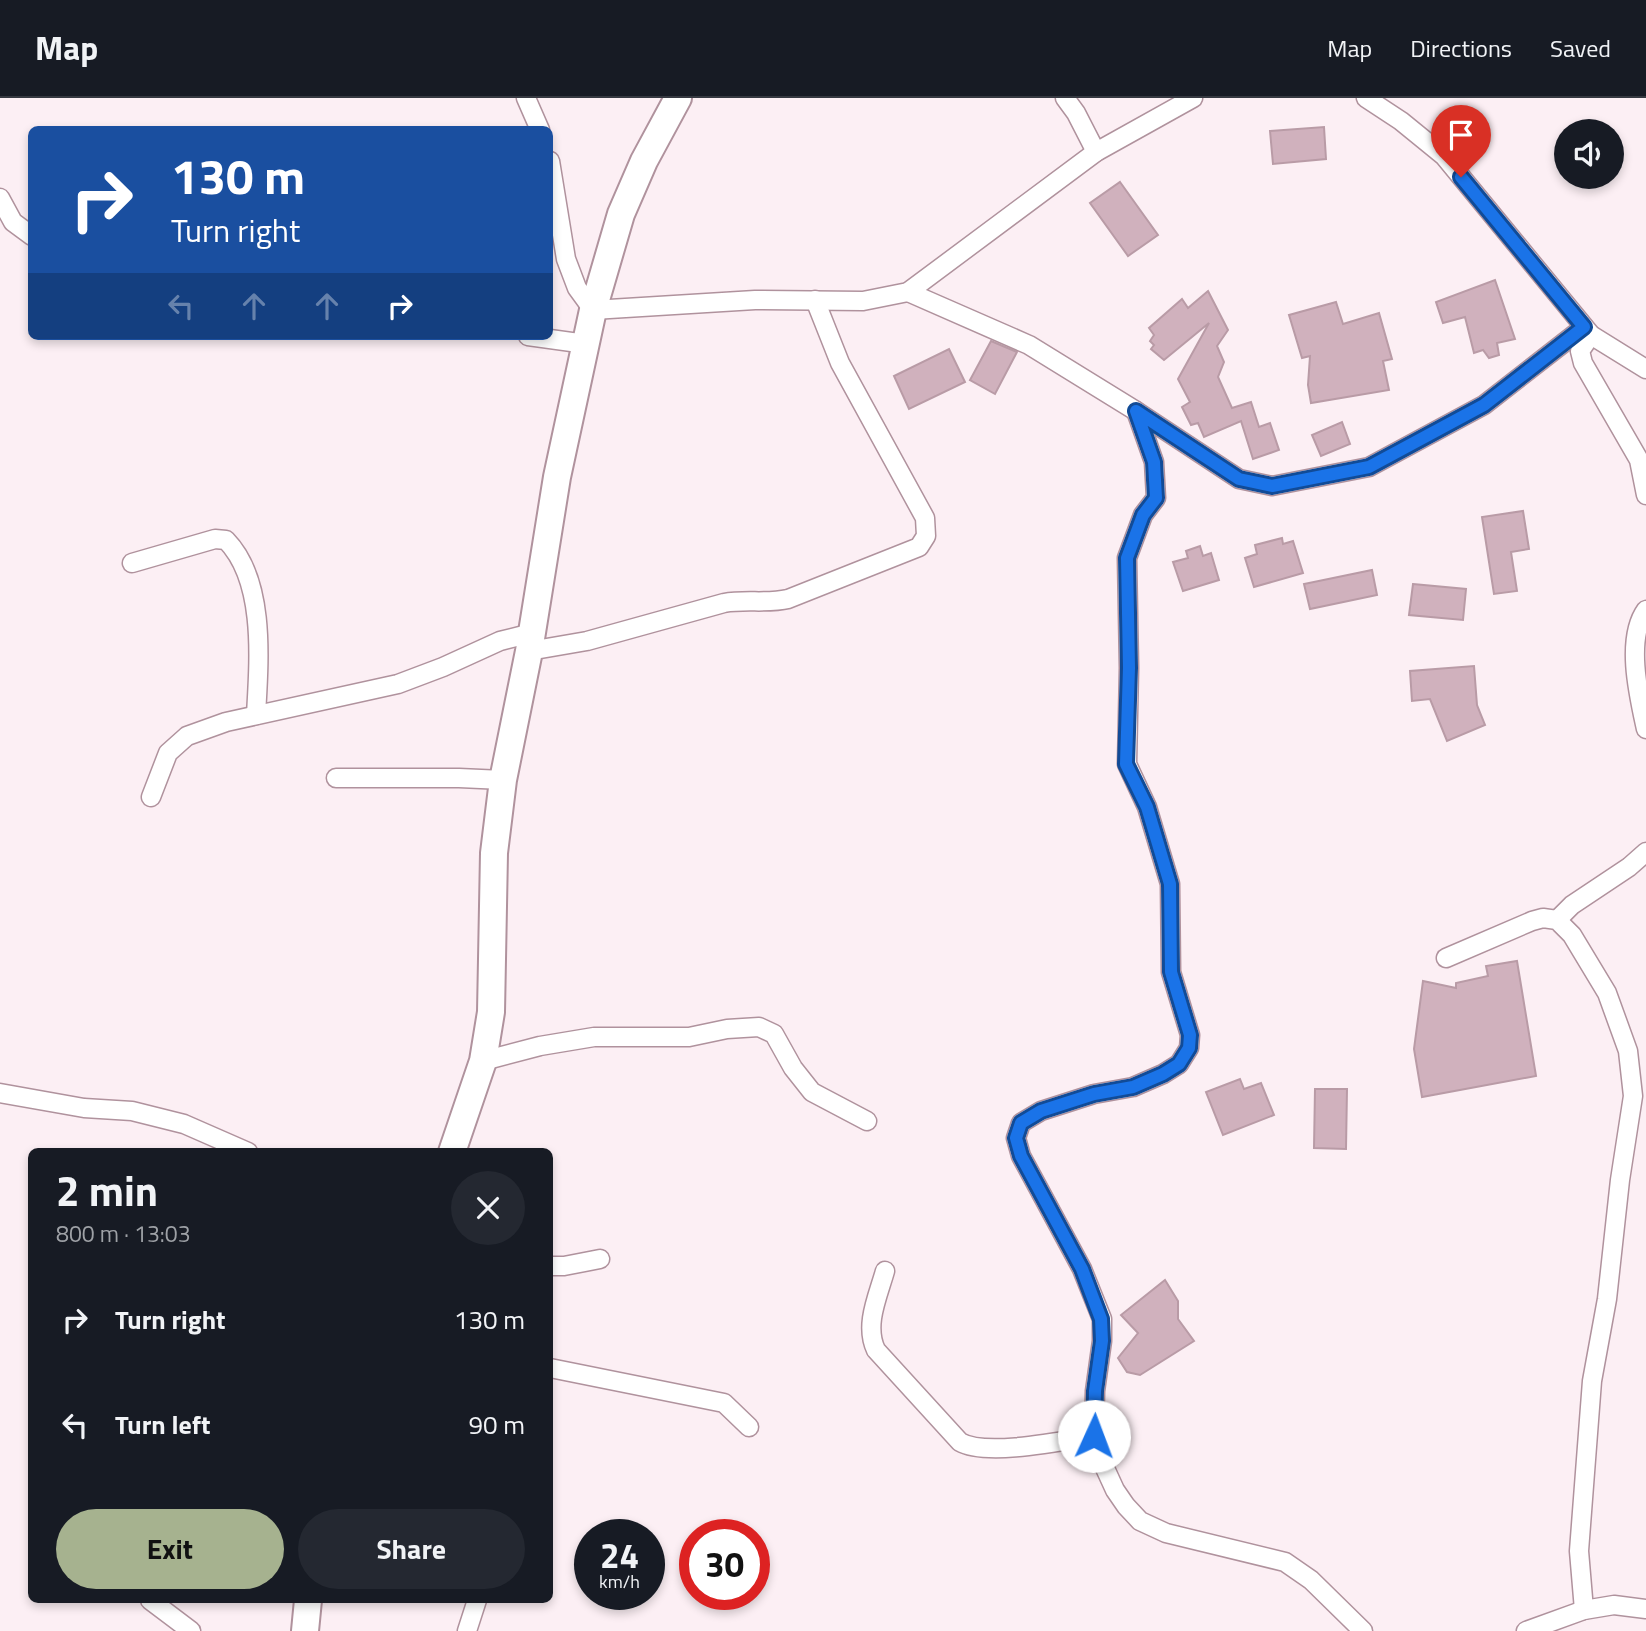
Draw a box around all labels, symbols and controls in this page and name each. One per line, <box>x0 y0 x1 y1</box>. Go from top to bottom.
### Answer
text: Map <box>35 23 98 73</box>
text: Map <box>1327 30 1372 66</box>
text: Directions <box>1410 30 1512 66</box>
text: Saved <box>1550 30 1611 66</box>
pin <box>1431 105 1491 177</box>
icon: arrive <box>1442 116 1480 154</box>
map controls <box>1554 119 1624 189</box>
button: sound <box>1554 119 1624 189</box>
text: 130 m <box>171 138 305 213</box>
icon: right <box>56 154 147 245</box>
text: Turn right <box>171 206 300 254</box>
icon: left <box>162 287 200 325</box>
icon: ahead <box>235 287 273 325</box>
icon: ahead <box>308 287 346 325</box>
icon: right <box>381 287 419 325</box>
text: 2 min <box>56 1158 158 1222</box>
button: close <box>451 1171 525 1245</box>
text: 800 m · 13:03 <box>56 1216 191 1251</box>
text: Turn right <box>115 1300 226 1339</box>
text: 130 m <box>454 1300 525 1339</box>
icon: right <box>56 1301 94 1339</box>
position arrow <box>1057 1399 1131 1473</box>
text: Turn left <box>115 1405 210 1444</box>
text: 90 m <box>468 1405 525 1444</box>
icon: left <box>56 1406 94 1444</box>
button: Exit <box>56 1509 284 1589</box>
button: Share <box>298 1509 525 1589</box>
speed limit sign: 30 <box>679 1519 770 1610</box>
text: 24 <box>600 1528 639 1582</box>
text: km/h <box>599 1568 640 1595</box>

